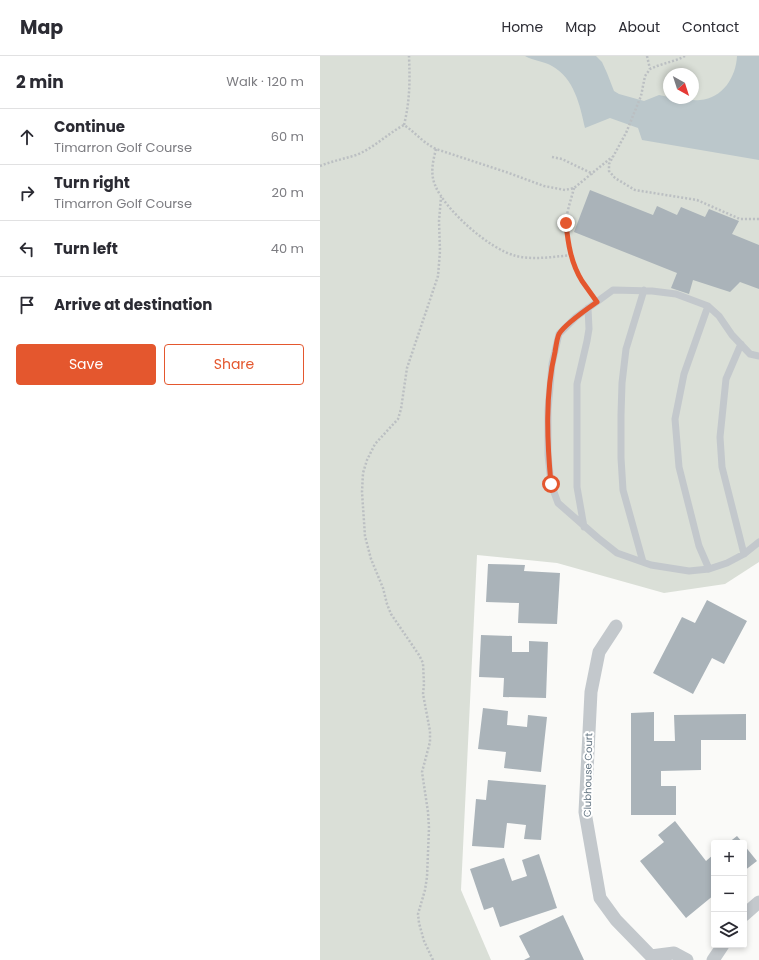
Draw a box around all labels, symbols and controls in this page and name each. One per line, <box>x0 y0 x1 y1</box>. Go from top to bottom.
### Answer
text: Map <box>20 14 63 41</box>
text: Home <box>501 17 543 37</box>
text: Map <box>565 17 596 37</box>
text: About <box>618 17 660 37</box>
text: Contact <box>682 17 739 37</box>
north arrow <box>663 68 699 104</box>
text: 2 min <box>16 70 64 94</box>
text: Walk · 120 m <box>226 72 304 91</box>
text: Continue <box>54 116 125 137</box>
icon: ahead <box>16 126 38 148</box>
text: 60 m <box>271 127 304 146</box>
text: Timarron Golf Course <box>54 138 192 157</box>
text: Turn right <box>54 172 130 193</box>
icon: right <box>16 182 38 204</box>
text: 20 m <box>271 183 304 202</box>
text: Timarron Golf Course <box>54 194 192 213</box>
route end <box>557 214 575 232</box>
icon: left <box>16 238 38 260</box>
text: Turn left <box>54 238 118 259</box>
text: 40 m <box>271 239 304 258</box>
icon: arrive <box>16 294 38 316</box>
text: Arrive at destination <box>54 294 212 315</box>
button: Save <box>16 344 156 385</box>
button: Share <box>164 344 304 385</box>
route start <box>542 475 560 493</box>
street label: Clubhouse Court <box>580 732 596 817</box>
map controls <box>711 840 747 948</box>
button: + <box>711 840 747 876</box>
button: − <box>711 876 747 912</box>
button: layers <box>711 912 747 948</box>

